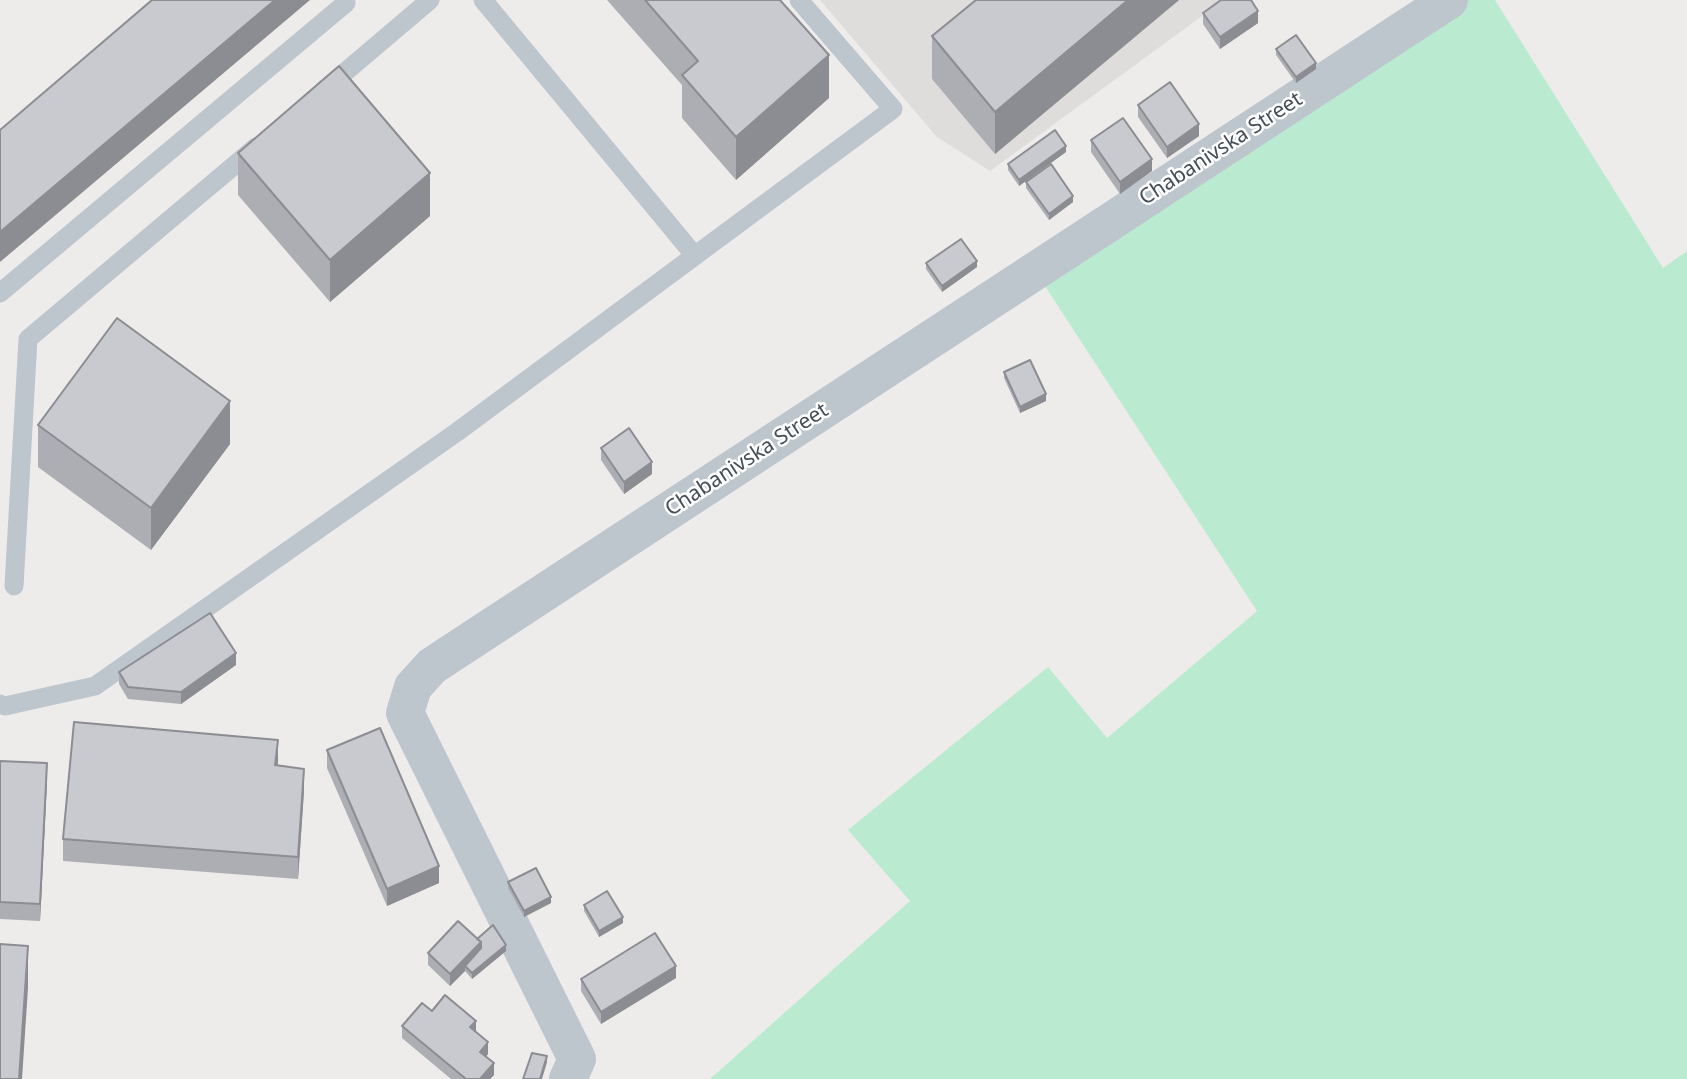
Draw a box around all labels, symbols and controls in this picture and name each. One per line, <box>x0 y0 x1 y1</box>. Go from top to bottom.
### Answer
street label: Chabanivska Street <box>1135 87 1307 211</box>
street label: Chabanivska Street <box>661 398 833 522</box>

